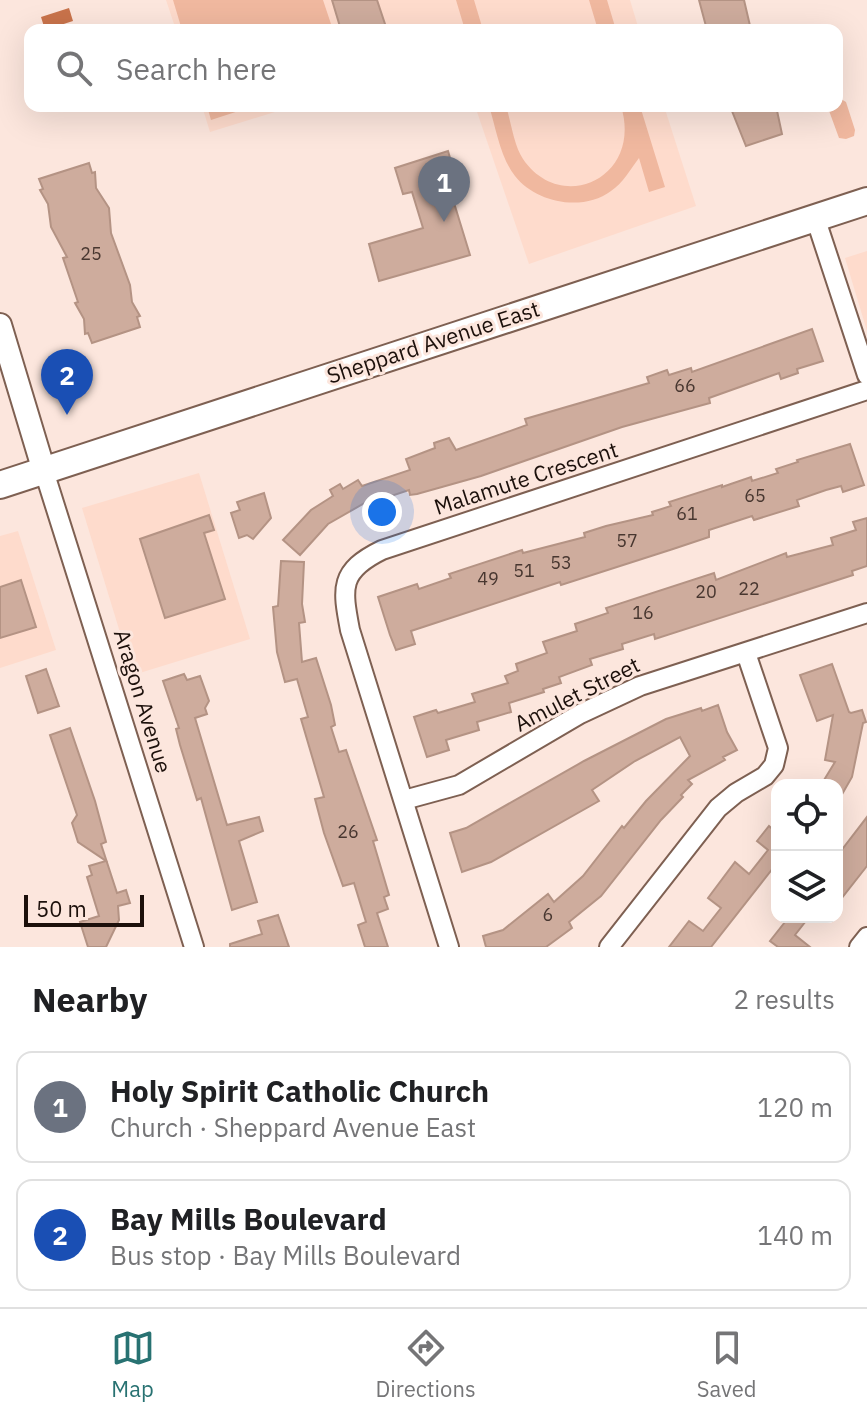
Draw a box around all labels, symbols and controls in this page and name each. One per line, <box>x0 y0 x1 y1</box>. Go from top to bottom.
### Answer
search box <box>24 24 843 112</box>
icon: search <box>52 46 96 90</box>
text: Search here <box>116 49 277 88</box>
pin: 1 <box>418 156 470 222</box>
house number: 25 <box>80 242 102 265</box>
street label: Sheppard Avenue East <box>323 293 543 390</box>
pin: 2 <box>41 349 93 415</box>
house number: 66 <box>674 374 696 397</box>
street label: Malamute Crescent <box>430 434 621 521</box>
house number: 65 <box>744 484 766 507</box>
your location <box>362 492 402 532</box>
house number: 61 <box>676 502 698 525</box>
house number: 57 <box>616 529 638 552</box>
house number: 53 <box>550 551 572 574</box>
house number: 51 <box>513 559 535 582</box>
house number: 49 <box>477 567 499 590</box>
house number: 22 <box>738 577 760 600</box>
house number: 20 <box>695 580 717 603</box>
house number: 16 <box>632 601 654 624</box>
street label: Aragon Avenue <box>108 625 179 776</box>
street label: Amulet Street <box>509 650 644 738</box>
map controls <box>771 779 843 923</box>
button: locate <box>771 779 843 851</box>
house number: 26 <box>337 820 359 843</box>
button: layers <box>771 851 843 923</box>
scale bar <box>24 891 144 927</box>
text: 50 m <box>36 894 87 923</box>
house number: 6 <box>543 903 553 926</box>
text: Nearby <box>32 977 147 1021</box>
text: 2 results <box>733 982 835 1016</box>
text: Holy Spirit Catholic Church <box>110 1071 489 1110</box>
text: 1 <box>52 1090 68 1124</box>
text: 120 m <box>757 1090 833 1124</box>
text: Church · Sheppard Avenue East <box>110 1110 476 1144</box>
text: Bay Mills Boulevard <box>110 1199 387 1238</box>
text: 2 <box>52 1218 68 1252</box>
text: 140 m <box>757 1218 833 1252</box>
text: Bus stop · Bay Mills Boulevard <box>110 1238 461 1272</box>
tab: Map <box>111 1326 155 1403</box>
tab: Directions <box>376 1326 476 1403</box>
tab: Saved <box>697 1326 756 1403</box>

